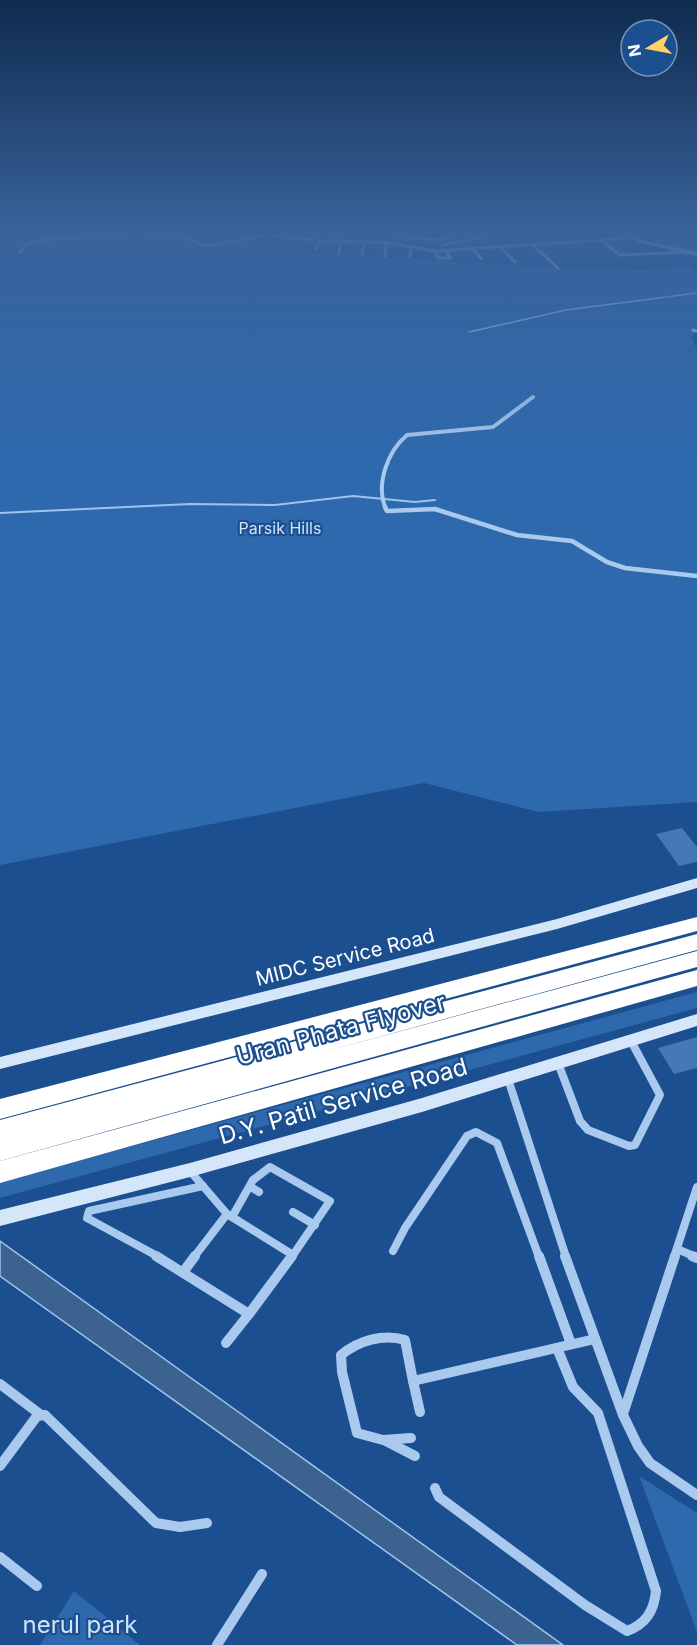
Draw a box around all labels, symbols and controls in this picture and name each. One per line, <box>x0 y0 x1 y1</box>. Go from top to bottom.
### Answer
north arrow <box>619 18 679 78</box>
text: N <box>623 43 645 58</box>
park label: Parsik Hills <box>239 518 321 538</box>
street label: MIDC Service Road <box>253 923 437 991</box>
street label: Uran Phata Flyover <box>233 987 449 1071</box>
street label: D.Y. Patil Service Road <box>215 1052 471 1150</box>
park label: nerul park <box>23 1610 137 1639</box>

